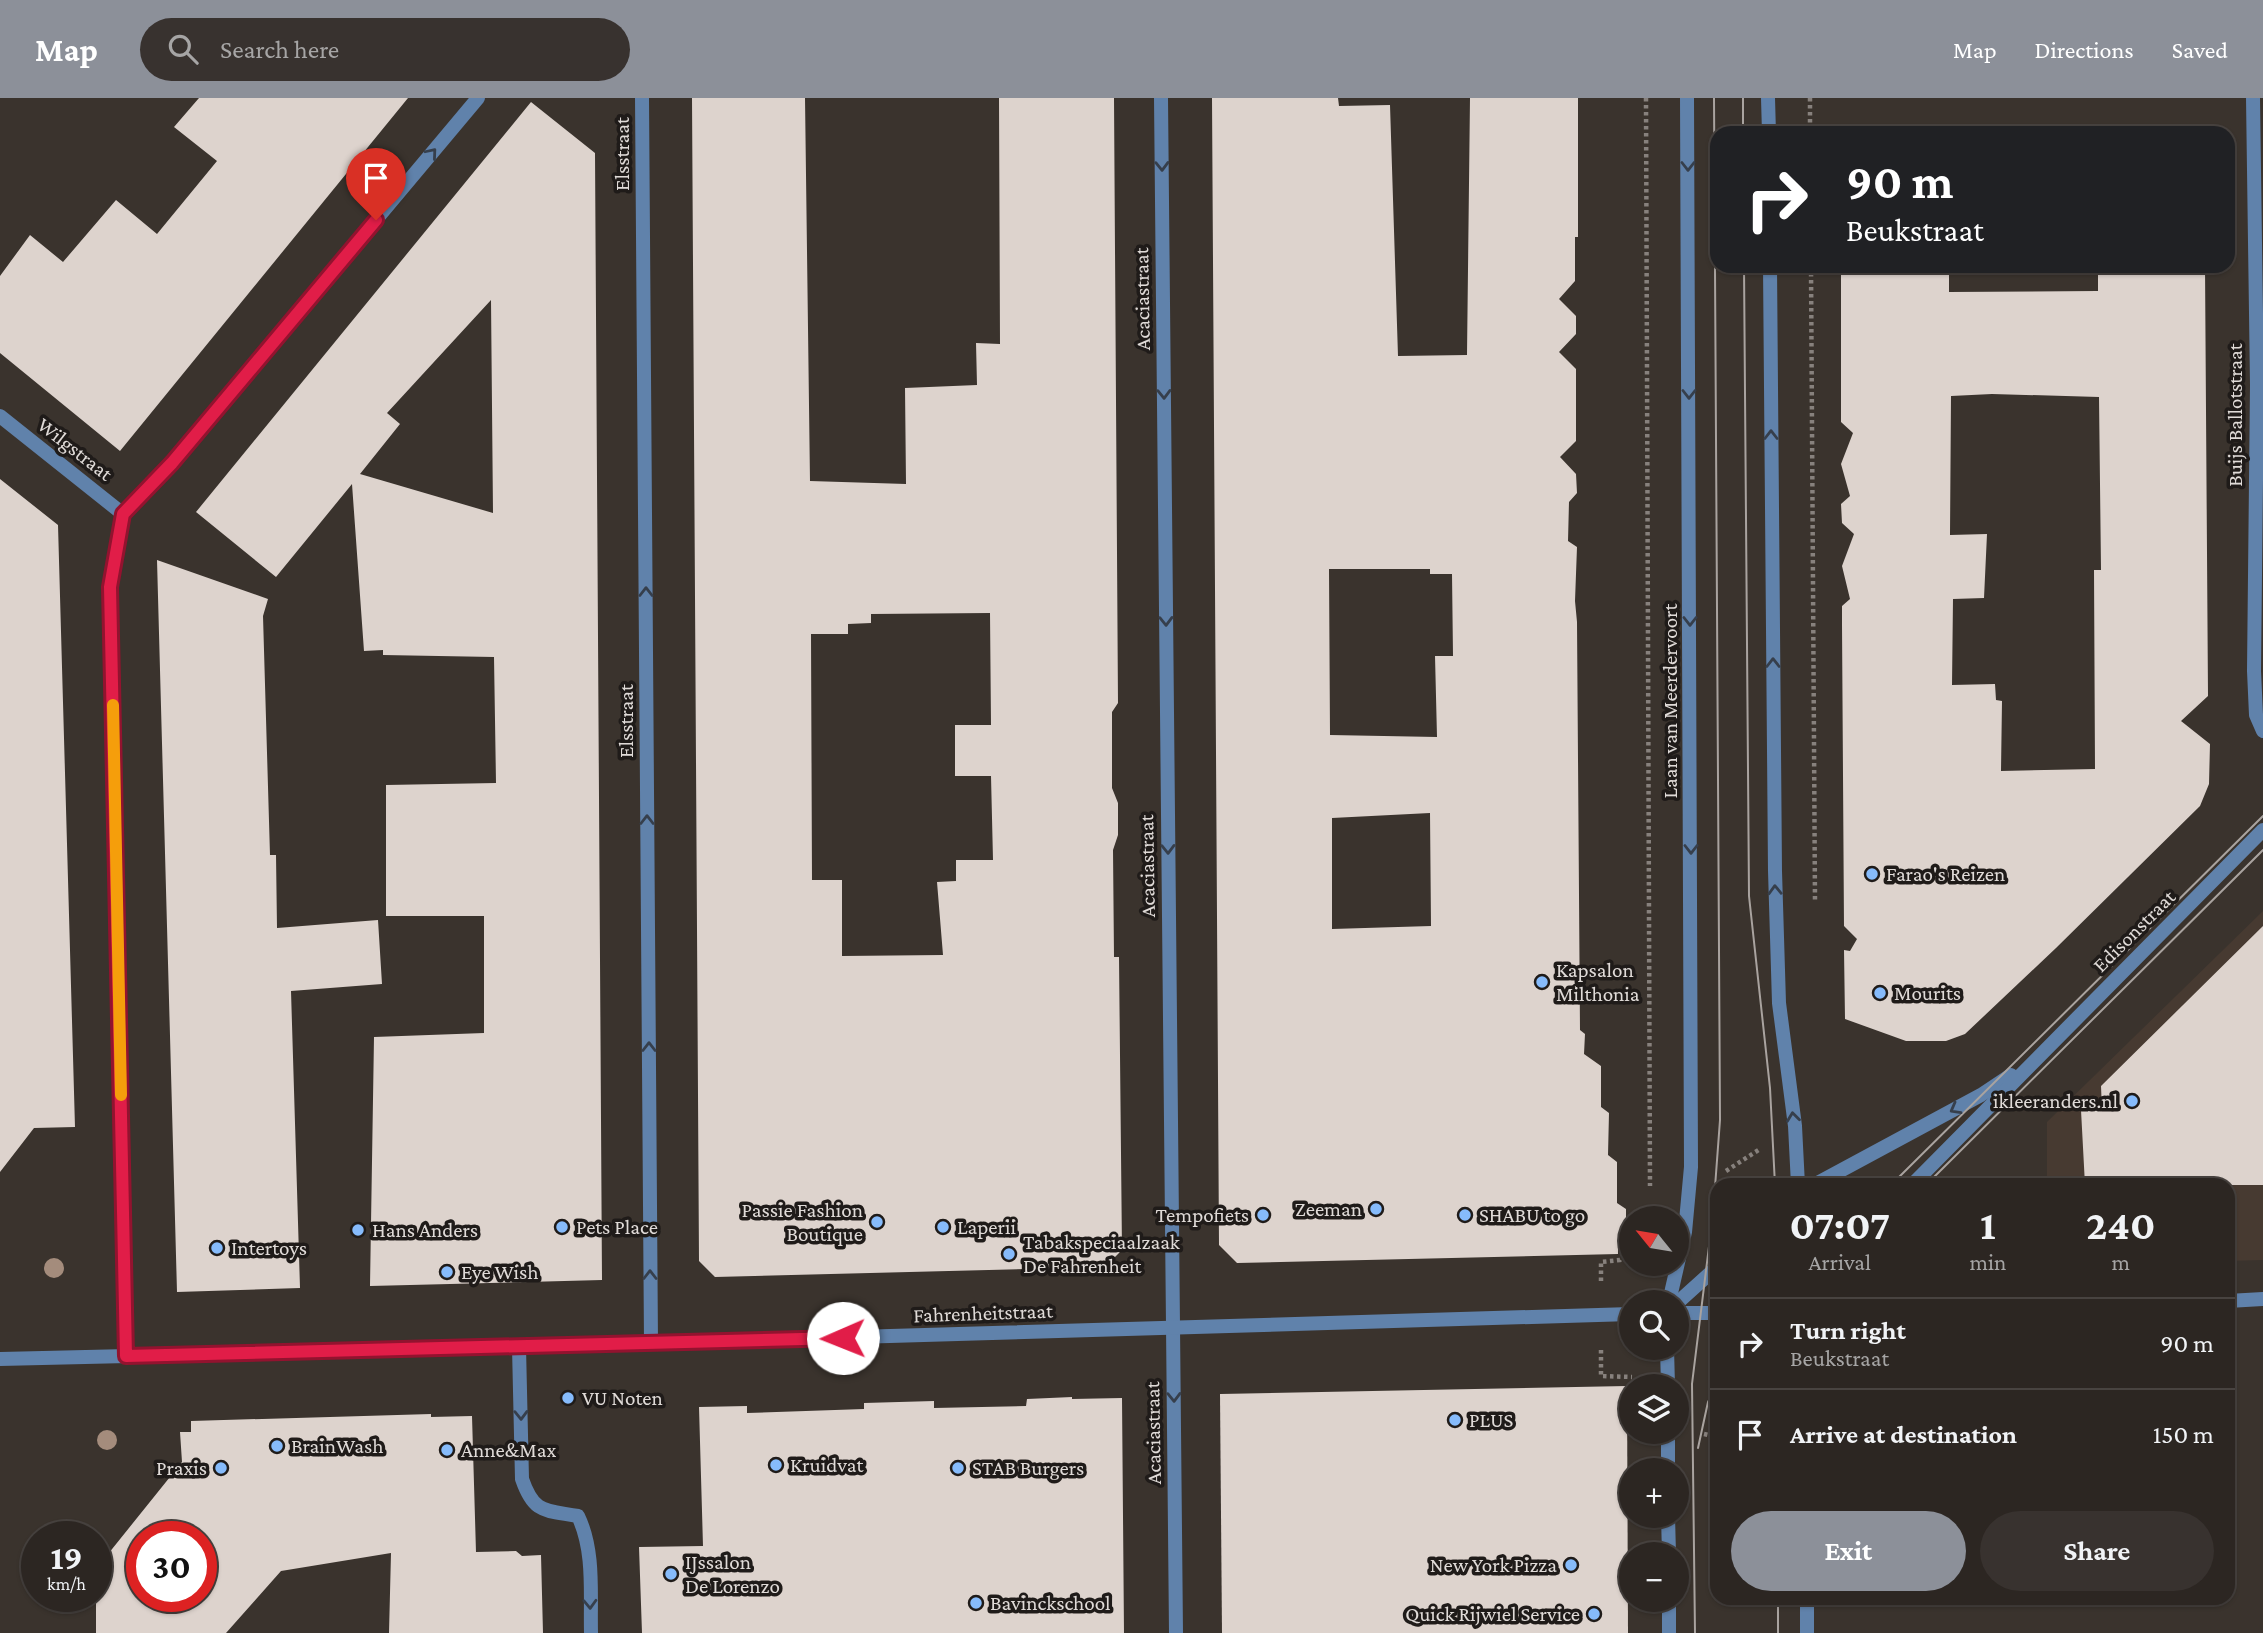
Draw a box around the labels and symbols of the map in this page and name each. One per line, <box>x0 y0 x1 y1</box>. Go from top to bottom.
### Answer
street label: Elsstraat <box>610 116 634 191</box>
pin <box>346 148 406 220</box>
one-way arrow <box>424 149 436 162</box>
one-way arrow <box>1154 161 1169 172</box>
one-way arrow <box>1680 161 1696 172</box>
street label: Acaciastraat <box>1129 246 1155 351</box>
street label: Buijs Ballotstraat <box>2223 342 2247 487</box>
one-way arrow <box>1156 389 1172 399</box>
one-way arrow <box>1681 389 1697 399</box>
street label: Wilgstraat <box>33 412 118 486</box>
one-way arrow <box>1763 429 1779 440</box>
one-way arrow <box>638 586 654 597</box>
street label: Laan van Meerdervoort <box>1658 602 1682 799</box>
one-way arrow <box>1158 616 1174 627</box>
one-way arrow <box>1682 616 1698 627</box>
one-way arrow <box>1765 657 1781 667</box>
street label: Elsstraat <box>614 683 638 758</box>
street label: Acaciastraat <box>1134 813 1160 918</box>
one-way arrow <box>639 814 655 824</box>
one-way arrow <box>1160 844 1176 854</box>
one-way arrow <box>1683 844 1699 854</box>
place label: Farao's Reizen <box>1886 862 2005 886</box>
marker: Farao's Reizen <box>1864 866 1880 882</box>
one-way arrow <box>1768 884 1783 895</box>
street label: Edisonstraat <box>2088 884 2181 977</box>
place label: Kapsalon Milthonia <box>1556 958 1640 1006</box>
marker: Kapsalon Milthonia <box>1534 974 1550 990</box>
place label: Mourits <box>1894 981 1961 1005</box>
marker: Mourits <box>1872 985 1888 1001</box>
one-way arrow <box>641 1041 657 1052</box>
place label: ikleeranders.nl <box>1993 1089 2118 1113</box>
marker: ikleeranders.nl <box>2124 1093 2140 1109</box>
one-way arrow <box>1949 1101 1962 1114</box>
one-way arrow <box>1786 1111 1801 1123</box>
place label: Zeeman <box>1295 1197 1362 1221</box>
place label: Passie Fashion Boutique <box>742 1198 863 1246</box>
marker: Zeeman <box>1368 1201 1384 1217</box>
place label: Tempofiets <box>1155 1203 1249 1227</box>
place label: SHABU to go <box>1479 1203 1585 1227</box>
north arrow <box>1619 1206 1689 1276</box>
marker: Tempofiets <box>1255 1207 1271 1223</box>
marker: SHABU to go <box>1457 1207 1473 1223</box>
marker: Passie Fashion Boutique <box>869 1214 885 1230</box>
place label: Pets Place <box>576 1215 658 1239</box>
place label: Laperii <box>957 1215 1016 1239</box>
place label: Hans Anders <box>372 1218 478 1242</box>
marker: Pets Place <box>554 1219 570 1235</box>
marker: Laperii <box>935 1219 951 1235</box>
marker: Hans Anders <box>350 1222 366 1238</box>
place label: Tabakspeciaalzaak De Fahrenheit <box>1023 1230 1180 1278</box>
place label: Intertoys <box>231 1236 307 1260</box>
marker: Intertoys <box>209 1240 225 1256</box>
marker: Tabakspeciaalzaak De Fahrenheit <box>1001 1246 1017 1262</box>
place label: Eye Wish <box>461 1260 539 1284</box>
marker: Eye Wish <box>439 1264 455 1280</box>
one-way arrow <box>642 1269 658 1279</box>
street label: Fahrenheitstraat <box>913 1299 1054 1327</box>
position arrow <box>806 1301 880 1375</box>
street label: Acaciastraat <box>1140 1380 1166 1485</box>
place label: VU Noten <box>582 1386 663 1410</box>
marker: VU Noten <box>560 1390 576 1406</box>
one-way arrow <box>1166 1392 1182 1403</box>
place label: PLUS <box>1469 1408 1514 1432</box>
one-way arrow <box>513 1410 528 1421</box>
marker: PLUS <box>1447 1412 1463 1428</box>
place label: BrainWash <box>291 1434 384 1458</box>
marker: BrainWash <box>269 1438 285 1454</box>
place label: Anne&Max <box>461 1438 556 1462</box>
marker: Anne&Max <box>439 1442 455 1458</box>
place label: Kruidvat <box>790 1453 864 1477</box>
place label: Praxis <box>156 1456 207 1480</box>
place label: STAB Burgers <box>972 1456 1084 1480</box>
marker: Kruidvat <box>768 1457 784 1473</box>
marker: Praxis <box>213 1460 229 1476</box>
marker: STAB Burgers <box>950 1460 966 1476</box>
speed limit sign: 30 <box>126 1521 217 1612</box>
place label: IJssalon De Lorenzo <box>685 1550 780 1598</box>
place label: New York Pizza <box>1430 1553 1557 1577</box>
marker: New York Pizza <box>1563 1557 1579 1573</box>
marker: IJssalon De Lorenzo <box>663 1566 679 1582</box>
place label: Bavinckschool <box>990 1591 1111 1615</box>
marker: Bavinckschool <box>968 1595 984 1611</box>
one-way arrow <box>582 1599 598 1609</box>
place label: Quick Rijwiel Service <box>1405 1602 1580 1626</box>
marker: Quick Rijwiel Service <box>1586 1606 1602 1622</box>

